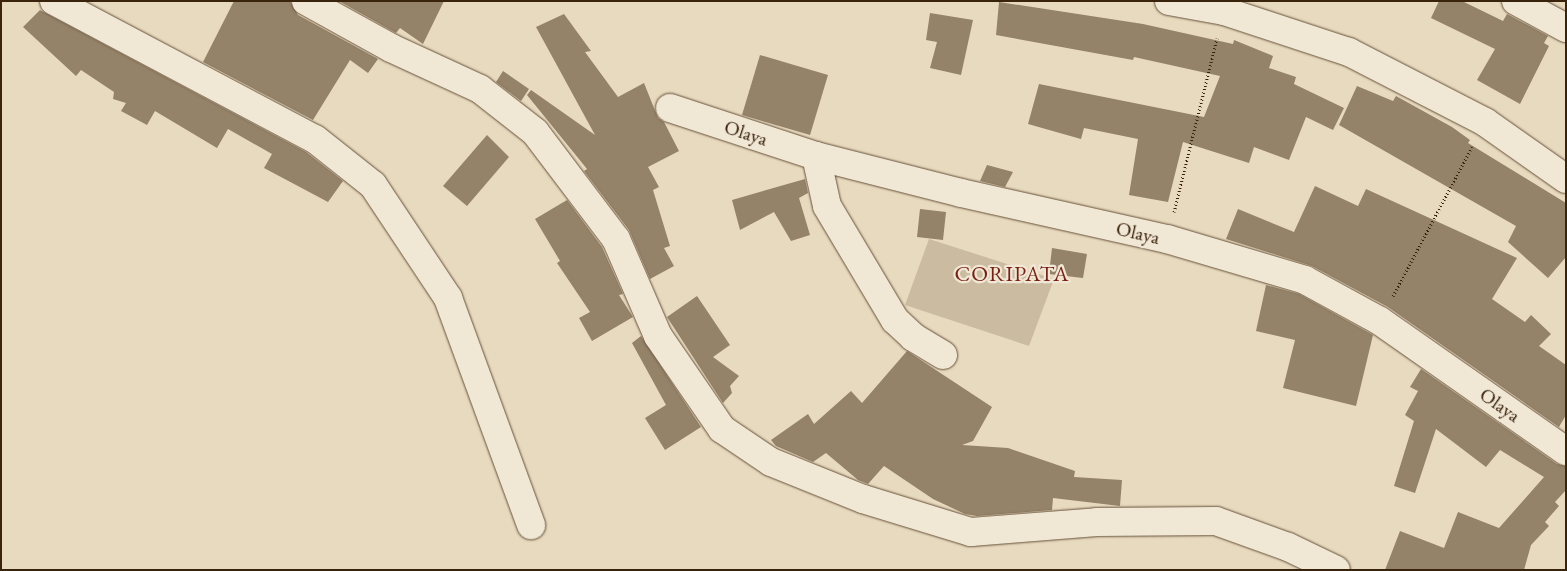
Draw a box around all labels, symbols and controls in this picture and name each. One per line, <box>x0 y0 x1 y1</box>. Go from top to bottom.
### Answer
street label: Olaya <box>721 115 771 151</box>
street label: Olaya <box>1114 216 1162 250</box>
district label: CORIPATA <box>954 261 1070 287</box>
street label: Olaya <box>1475 382 1525 428</box>

